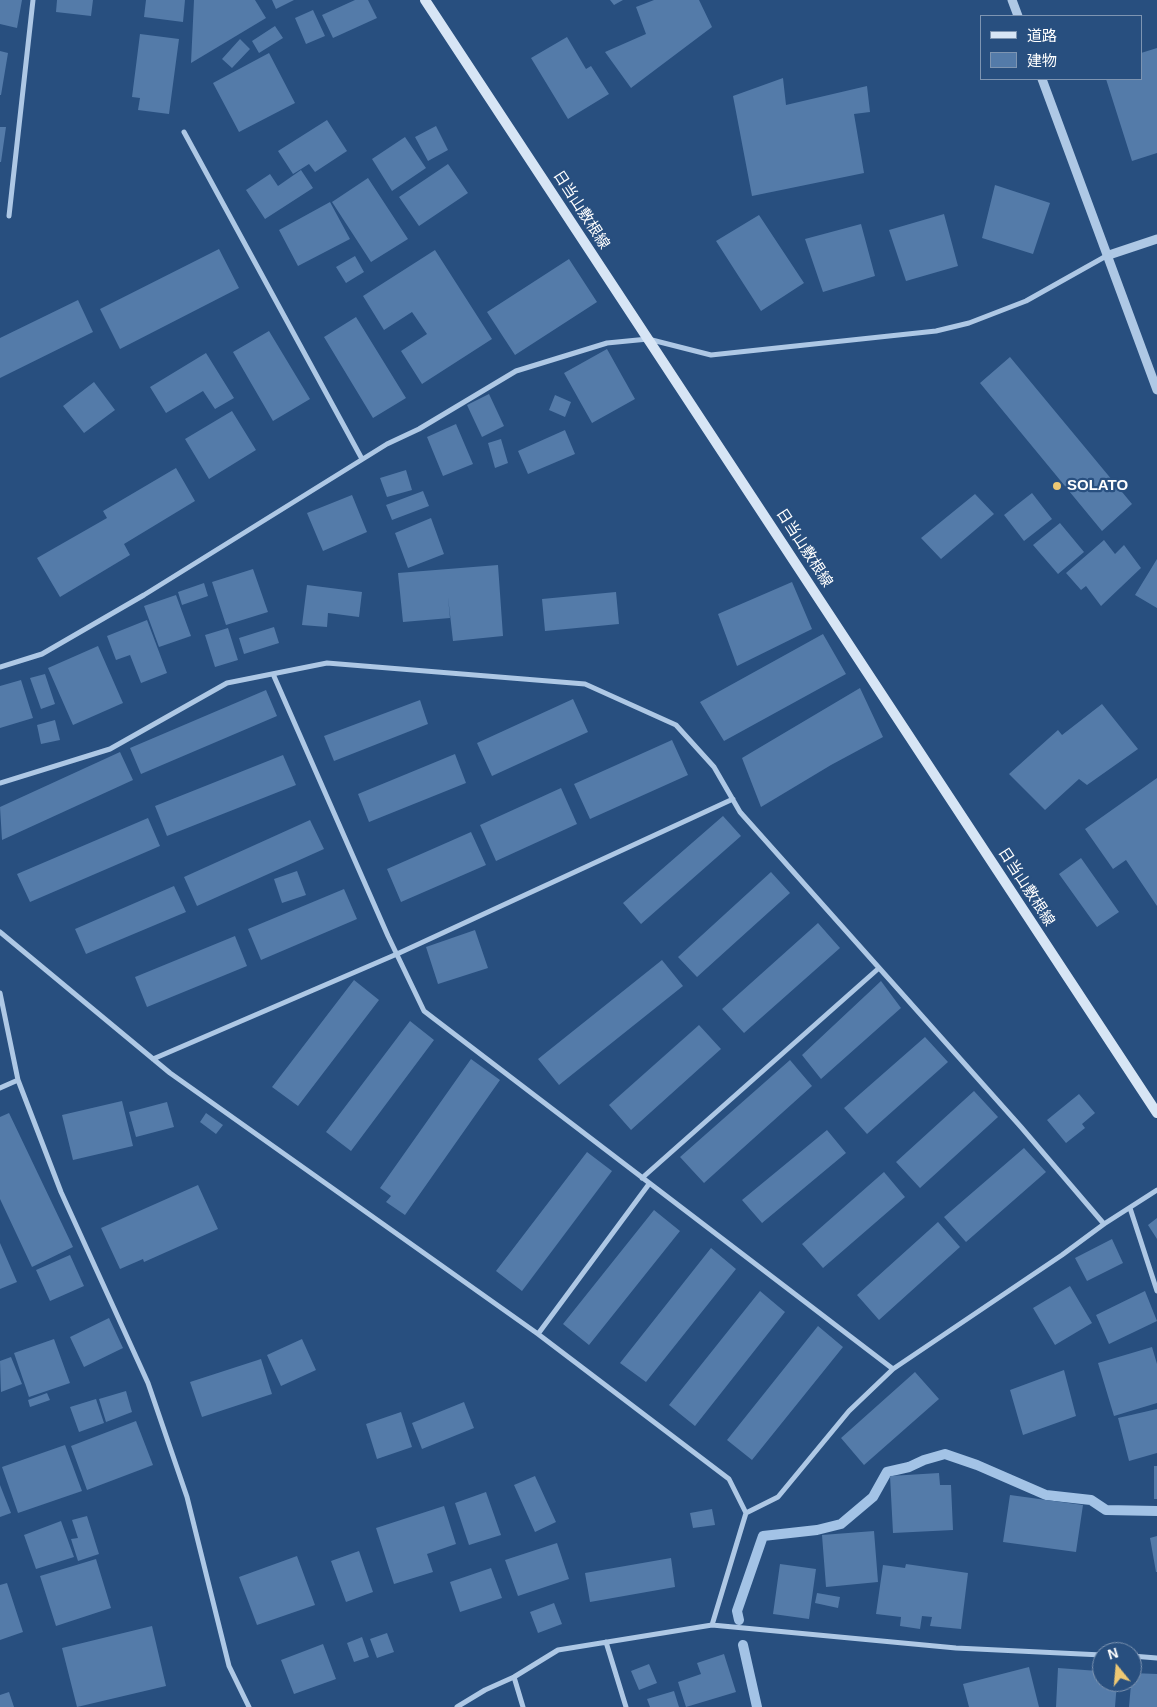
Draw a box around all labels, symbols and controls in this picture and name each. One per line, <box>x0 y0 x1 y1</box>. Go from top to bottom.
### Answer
legend <box>980 15 1142 80</box>
text: 道路 <box>1027 27 1057 44</box>
text: 建物 <box>1027 52 1057 69</box>
street label: 日当山敷根線 <box>549 167 613 253</box>
place label: SOLATO <box>1067 477 1128 495</box>
marker: SOLATO <box>1051 480 1063 492</box>
street label: 日当山敷根線 <box>772 505 836 591</box>
street label: 日当山敷根線 <box>994 844 1058 930</box>
north arrow <box>1092 1642 1142 1692</box>
text: N <box>1106 1644 1120 1663</box>

